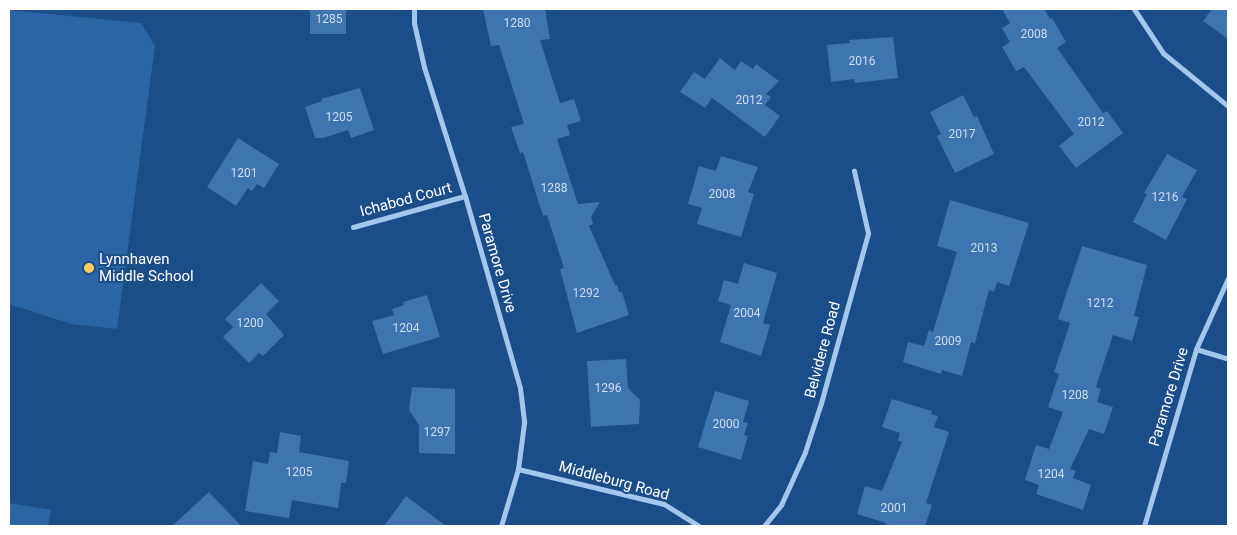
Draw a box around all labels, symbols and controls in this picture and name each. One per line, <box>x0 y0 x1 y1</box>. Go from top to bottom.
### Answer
house number: 1285 <box>316 13 342 27</box>
house number: 1280 <box>504 17 530 31</box>
house number: 2008 <box>1021 28 1047 42</box>
house number: 2016 <box>849 55 875 69</box>
house number: 2012 <box>736 94 762 108</box>
house number: 1205 <box>326 111 352 125</box>
house number: 2012 <box>1078 116 1104 130</box>
house number: 2017 <box>949 128 975 142</box>
house number: 1201 <box>231 167 257 181</box>
street label: Ichabod Court <box>358 179 454 221</box>
house number: 1288 <box>541 182 567 196</box>
house number: 2008 <box>709 188 735 202</box>
house number: 1216 <box>1152 191 1178 205</box>
street label: Paramore Drive <box>474 211 520 315</box>
house number: 2013 <box>971 242 997 256</box>
place label: Lynnhaven Middle School <box>99 250 194 285</box>
marker: Lynnhaven Middle School <box>83 262 95 274</box>
house number: 1292 <box>573 287 599 301</box>
house number: 1212 <box>1087 297 1113 311</box>
street label: Belvidere Road <box>801 300 845 400</box>
house number: 2004 <box>734 307 760 321</box>
house number: 1200 <box>237 317 263 331</box>
house number: 1204 <box>393 322 419 336</box>
house number: 2009 <box>935 335 961 349</box>
street label: Paramore Drive <box>1145 345 1193 449</box>
house number: 1296 <box>595 382 621 396</box>
house number: 1208 <box>1062 389 1088 403</box>
house number: 2000 <box>713 418 739 432</box>
house number: 1297 <box>424 426 450 440</box>
street label: Middleburg Road <box>557 458 671 504</box>
house number: 1205 <box>286 466 312 480</box>
house number: 1204 <box>1038 468 1064 482</box>
house number: 2001 <box>881 502 907 516</box>

